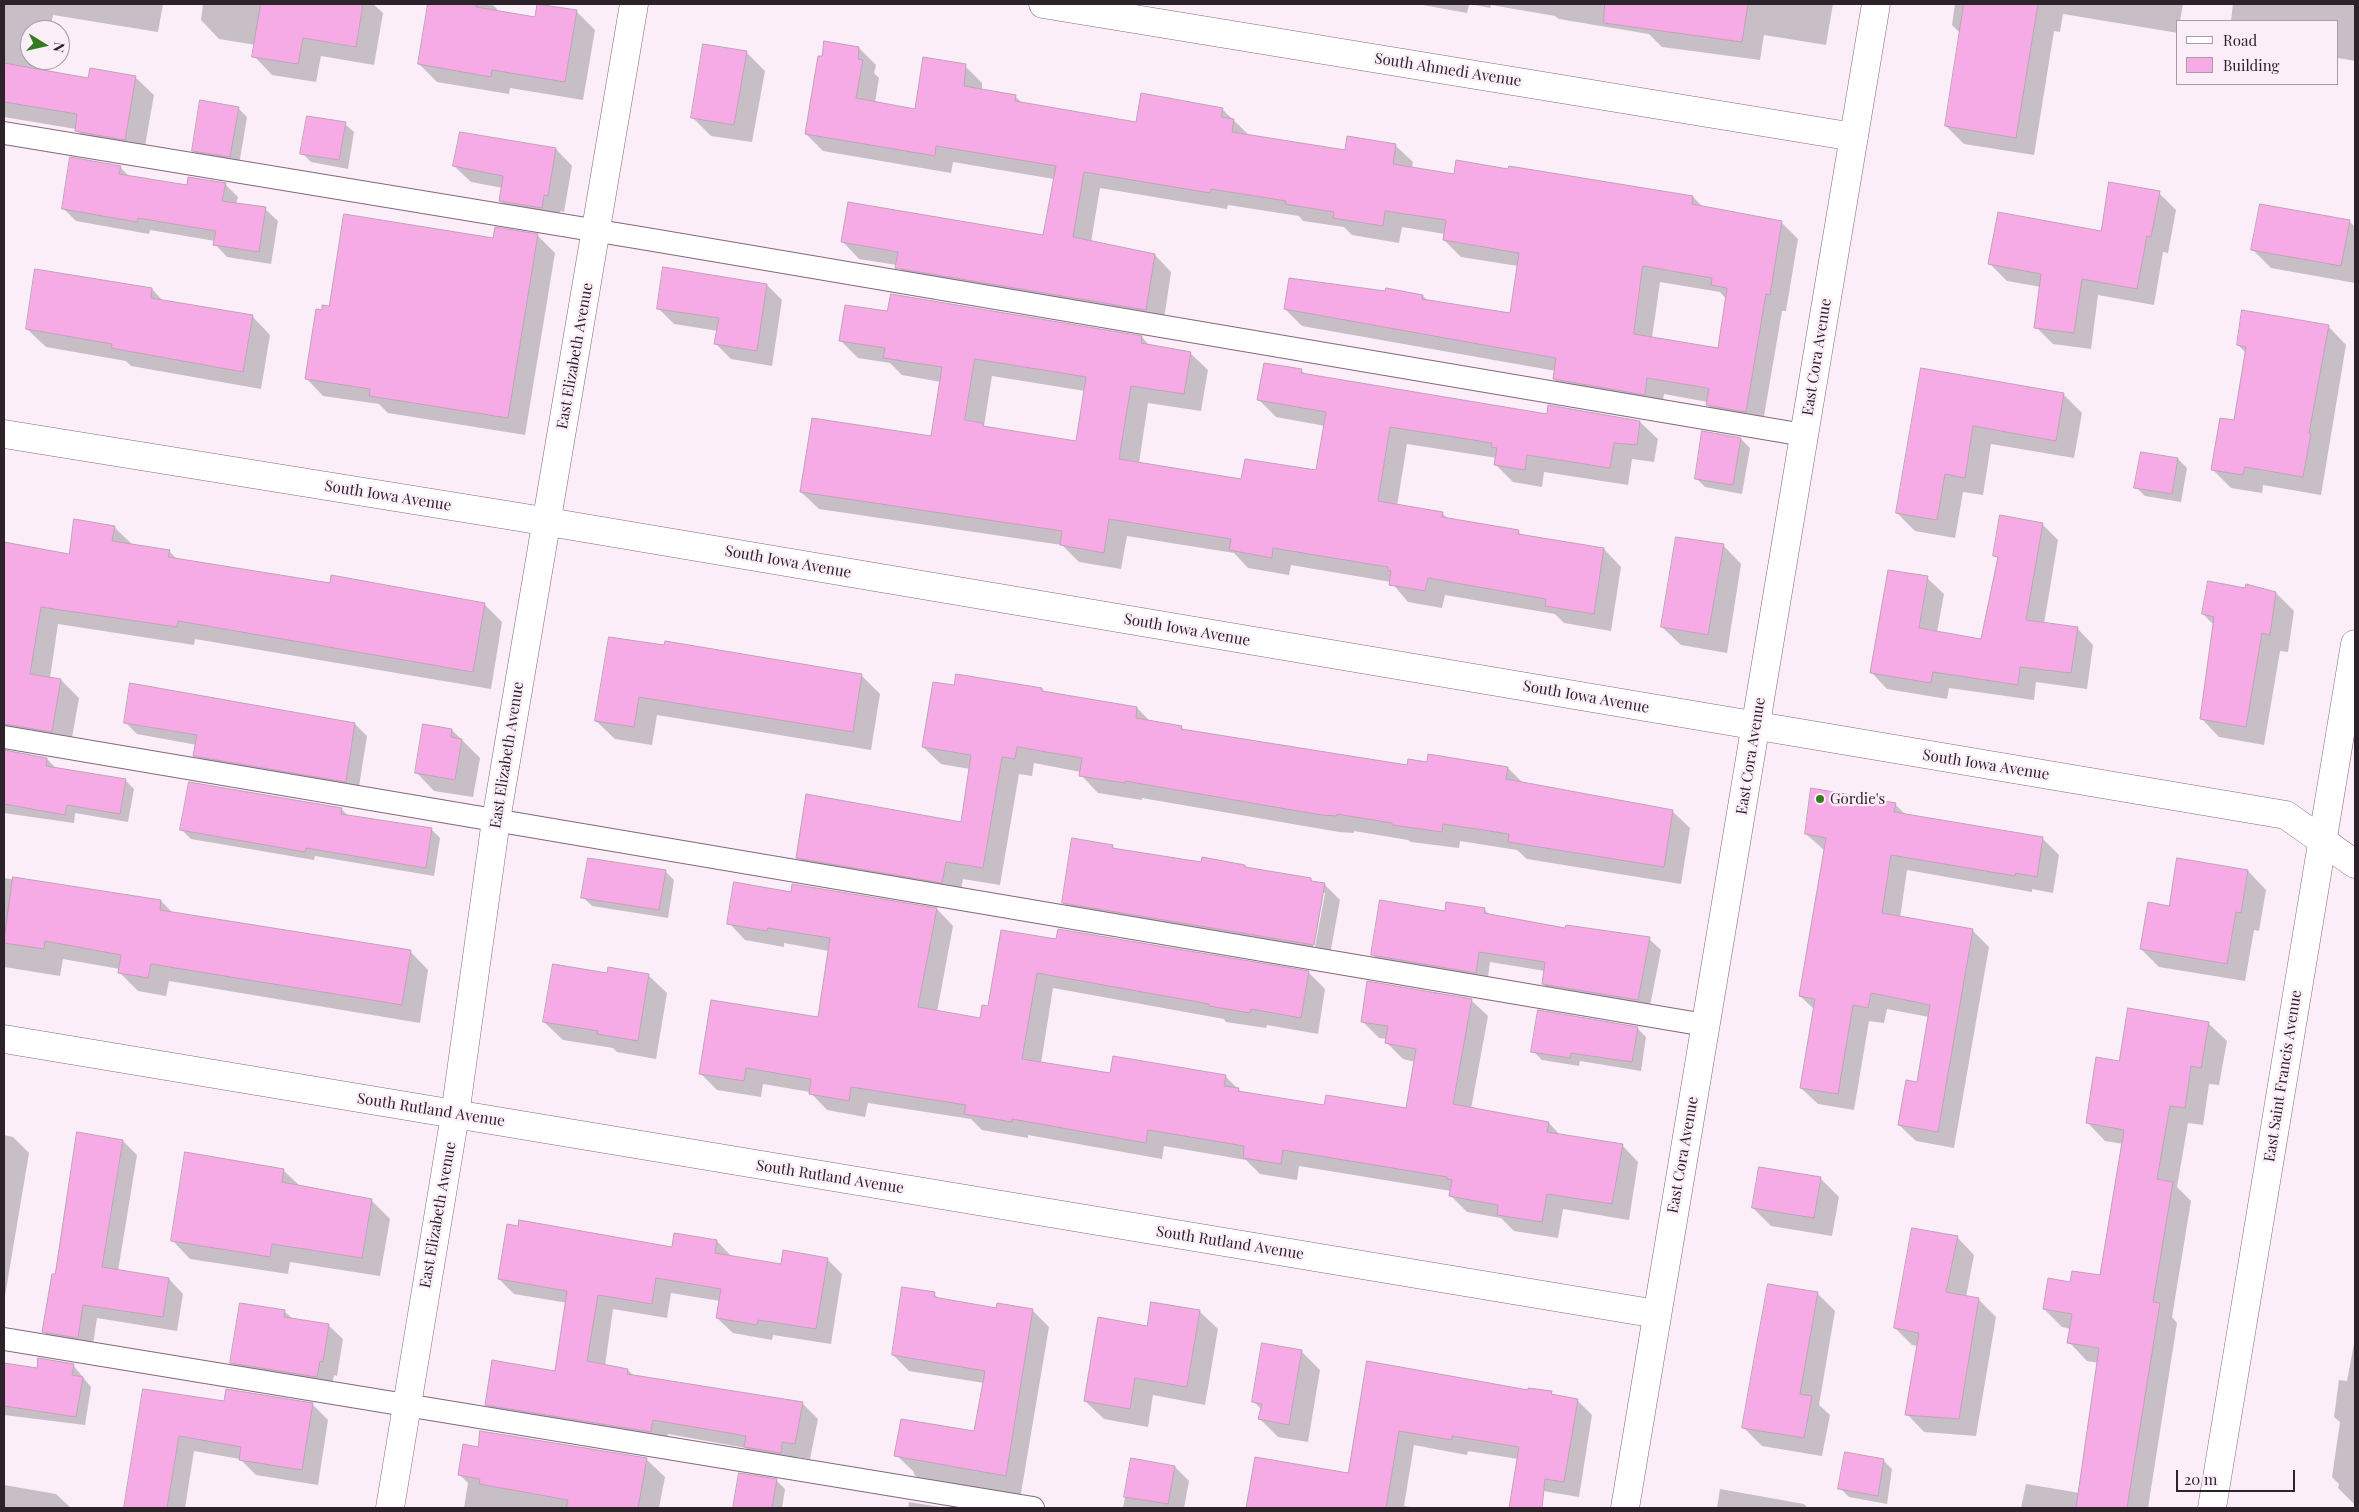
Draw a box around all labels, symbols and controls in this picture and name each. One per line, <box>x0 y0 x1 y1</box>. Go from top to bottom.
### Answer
north arrow <box>20 20 70 70</box>
legend <box>2176 20 2339 85</box>
text: Road <box>2223 30 2257 50</box>
text: N <box>49 41 69 54</box>
street label: South Ahmedi Avenue <box>1373 50 1523 90</box>
text: Building <box>2223 55 2279 75</box>
street label: East Elizabeth Avenue <box>553 281 597 431</box>
street label: East Cora Avenue <box>1799 297 1835 417</box>
street label: South Iowa Avenue <box>323 477 453 515</box>
street label: South Iowa Avenue <box>723 542 853 582</box>
street label: South Iowa Avenue <box>1122 610 1252 650</box>
street label: South Iowa Avenue <box>1521 677 1651 717</box>
street label: East Elizabeth Avenue <box>487 680 527 830</box>
street label: East Cora Avenue <box>1733 696 1769 816</box>
street label: South Iowa Avenue <box>1921 746 2051 784</box>
place label: Gordie's <box>1830 790 1885 808</box>
marker: Gordie's <box>1814 793 1826 805</box>
street label: East Saint Francis Avenue <box>2261 989 2305 1163</box>
street label: South Rutland Avenue <box>356 1089 506 1131</box>
street label: East Cora Avenue <box>1664 1095 1702 1215</box>
street label: East Elizabeth Avenue <box>416 1140 460 1290</box>
street label: South Rutland Avenue <box>755 1156 905 1198</box>
street label: South Rutland Avenue <box>1155 1222 1305 1264</box>
scale bar <box>2179 1460 2298 1492</box>
text: 20 m <box>2184 1469 2217 1489</box>

